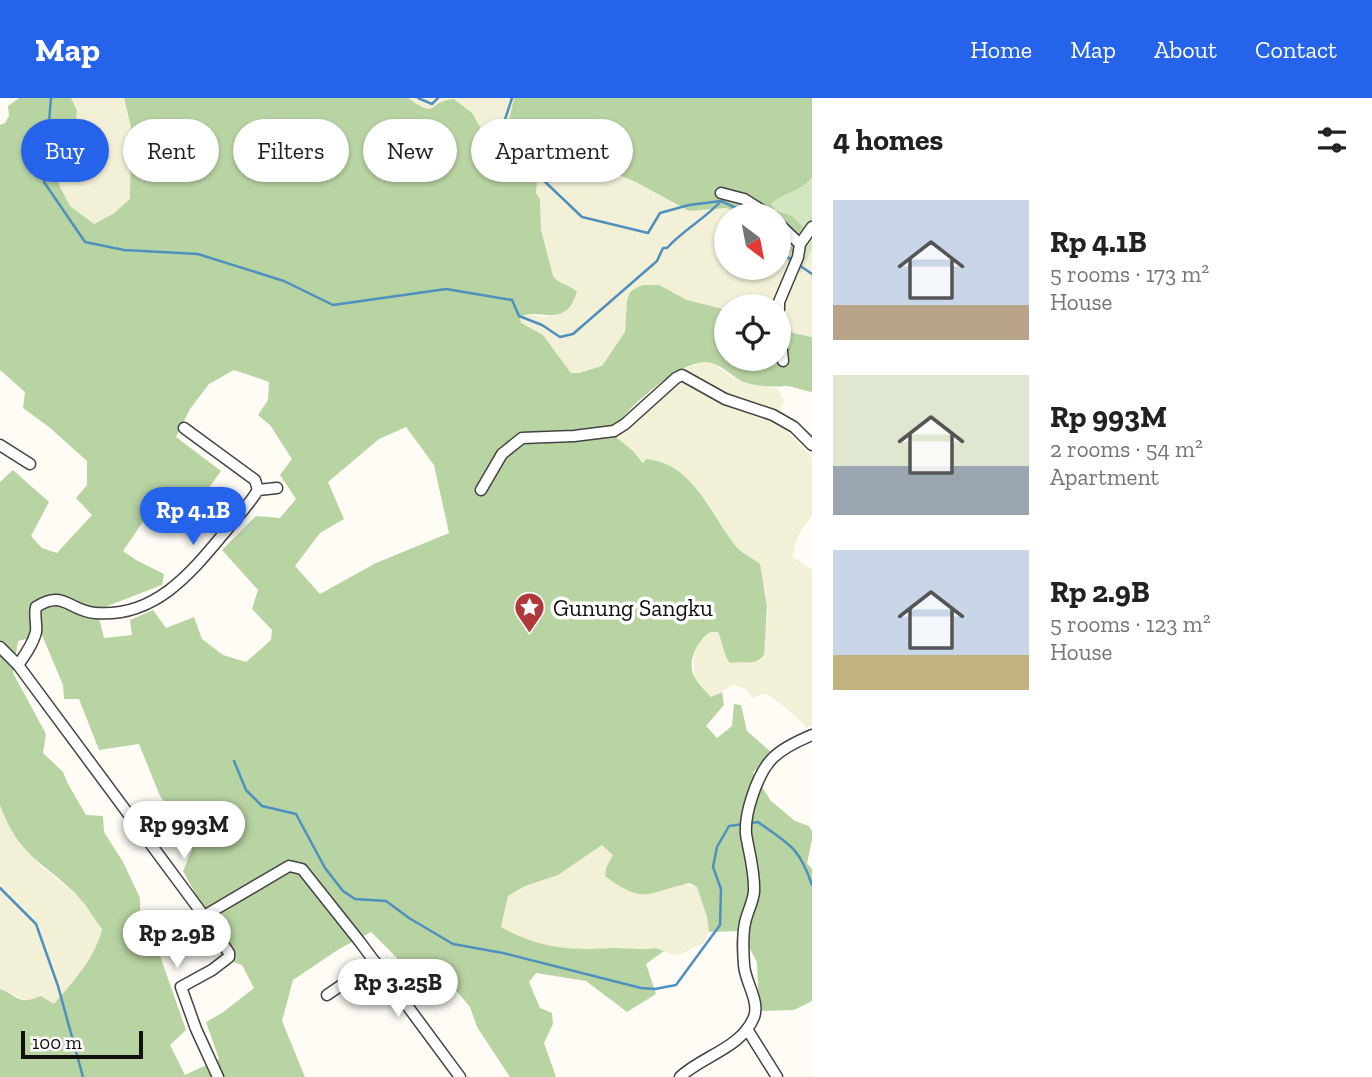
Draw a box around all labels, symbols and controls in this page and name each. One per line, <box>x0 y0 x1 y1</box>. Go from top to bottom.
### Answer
text: Map <box>35 30 100 69</box>
text: Home <box>970 35 1032 64</box>
text: Map <box>1070 35 1116 64</box>
text: About <box>1154 35 1217 64</box>
text: Contact <box>1255 35 1337 64</box>
chip: Buy <box>21 119 109 182</box>
chip: Rent <box>123 119 219 182</box>
chip: Filters <box>233 119 349 182</box>
chip: New <box>363 119 457 182</box>
chip: Apartment <box>471 119 633 182</box>
icon: filters <box>1313 121 1351 159</box>
text: 4 homes <box>833 122 943 158</box>
north arrow <box>714 203 791 280</box>
map controls <box>714 203 791 371</box>
text: Rp 4.1B <box>1050 224 1147 260</box>
icon: home <box>889 228 973 312</box>
text: 5 rooms · 173 m² <box>1050 260 1209 288</box>
text: House <box>1050 288 1112 316</box>
button: locate <box>714 294 791 371</box>
text: Rp 993M <box>1050 399 1167 435</box>
icon: home <box>889 403 973 487</box>
text: 2 rooms · 54 m² <box>1050 435 1203 463</box>
text: Apartment <box>1050 463 1159 491</box>
pin: Rp 4.1B <box>128 488 258 547</box>
text: Rp 4.1B <box>156 496 230 524</box>
text: Rp 2.9B <box>1050 574 1150 610</box>
icon: home <box>889 578 973 662</box>
place icon: Gunung Sangku <box>513 591 547 635</box>
place label: Gunung Sangku <box>553 594 713 622</box>
text: 5 rooms · 123 m² <box>1050 610 1211 638</box>
text: House <box>1050 638 1112 666</box>
pin: Rp 993M <box>119 802 249 861</box>
text: Rp 993M <box>139 810 229 838</box>
pin: Rp 2.9B <box>112 910 242 970</box>
text: Rp 2.9B <box>139 919 215 947</box>
pin: Rp 3.25B <box>326 960 470 1019</box>
text: Rp 3.25B <box>354 968 442 996</box>
scale bar <box>21 1028 144 1060</box>
text: 100 m <box>32 1031 82 1054</box>

